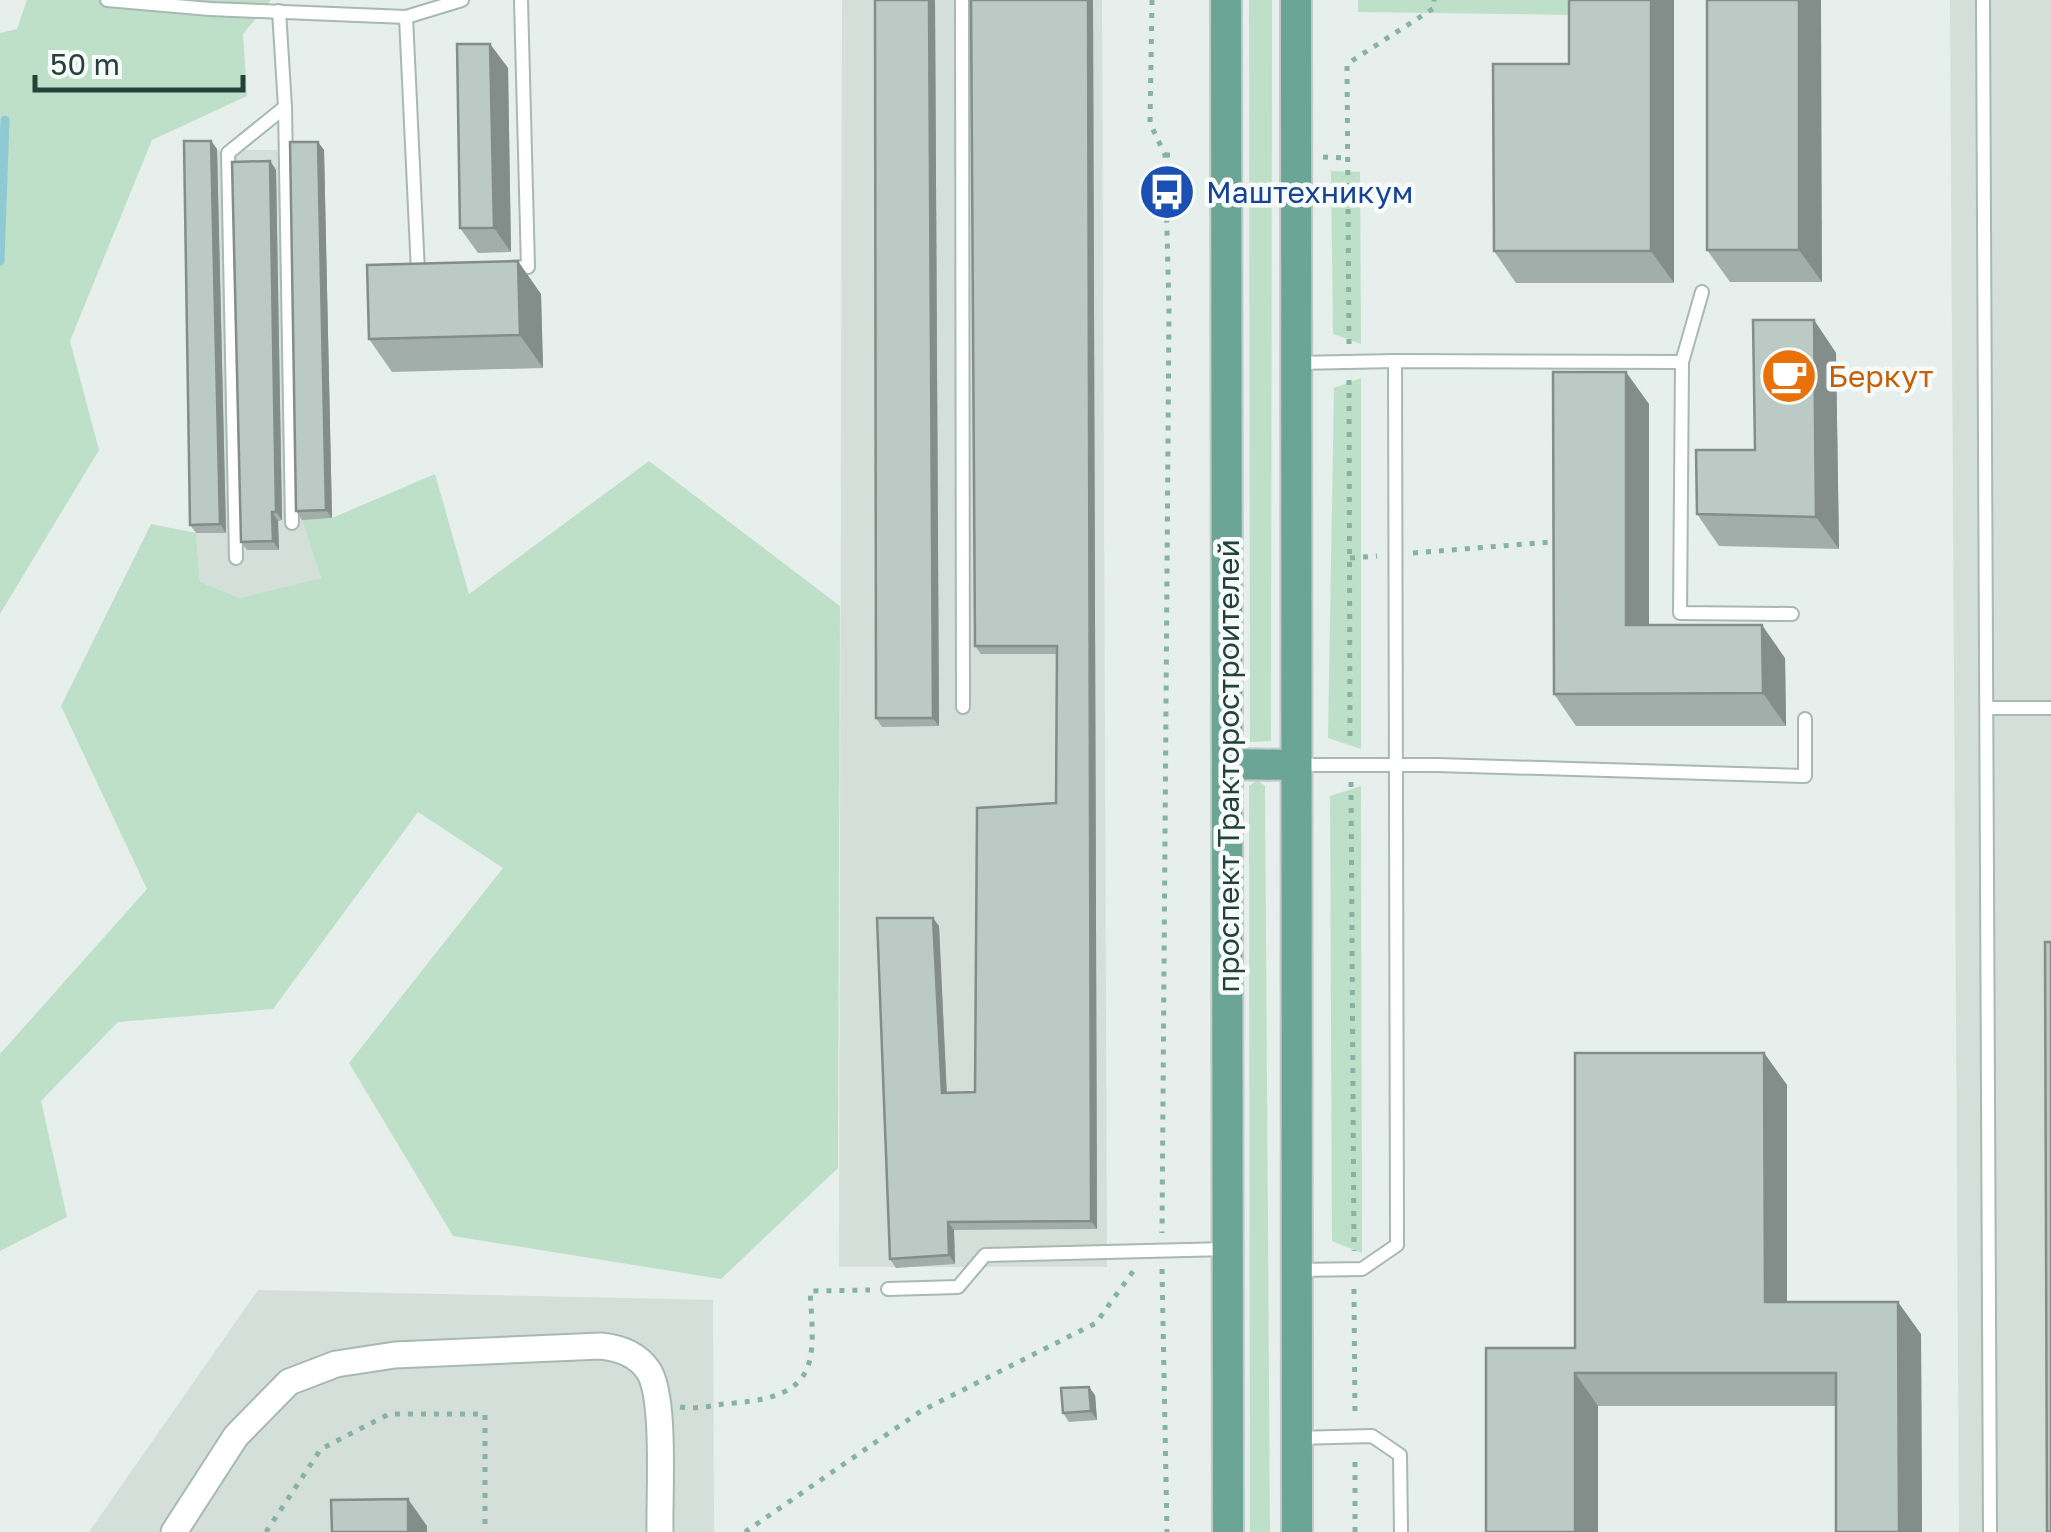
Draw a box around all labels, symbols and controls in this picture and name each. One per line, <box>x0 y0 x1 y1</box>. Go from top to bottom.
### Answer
scale bar <box>35 30 242 92</box>
text: 50 m <box>50 46 120 82</box>
bus stop icon: Маштехникум <box>1137 162 1197 222</box>
place label: Маштехникум <box>1206 174 1413 210</box>
cafe icon: Беркут <box>1759 346 1819 406</box>
place label: Беркут <box>1828 358 1934 394</box>
street label: проспект Тракторостроителей <box>1210 539 1246 993</box>

